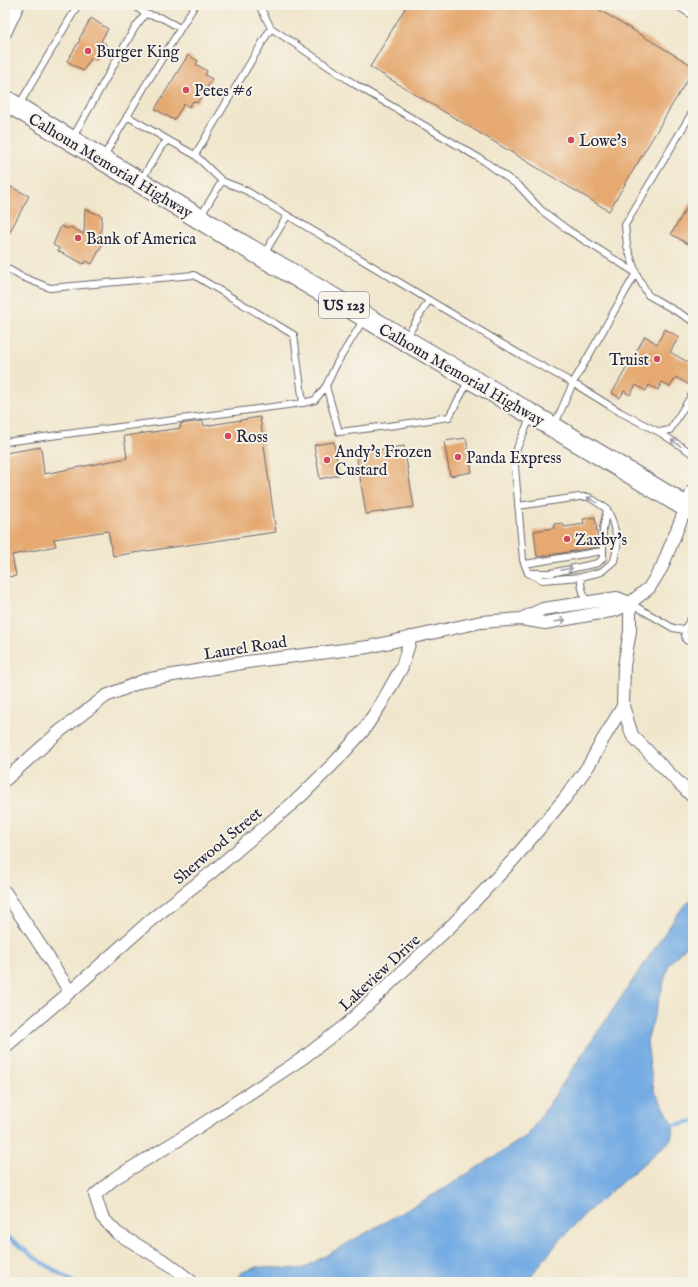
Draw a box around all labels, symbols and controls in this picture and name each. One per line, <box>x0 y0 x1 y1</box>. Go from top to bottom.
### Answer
place label: Burger King <box>96 43 180 63</box>
marker: Burger King <box>83 46 93 56</box>
place label: Petes #6 <box>194 82 252 102</box>
marker: Petes #6 <box>181 85 191 95</box>
street label: Calhoun Memorial Highway <box>24 110 196 224</box>
place label: Lowe's <box>579 132 627 152</box>
marker: Lowe's <box>566 135 576 145</box>
place label: Bank of America <box>86 230 196 250</box>
marker: Bank of America <box>73 233 83 243</box>
road number: US 123 <box>319 292 369 318</box>
street label: Calhoun Memorial Highway <box>374 320 548 432</box>
place label: Truist <box>609 351 650 371</box>
marker: Truist <box>652 354 662 364</box>
place label: Ross <box>236 428 268 448</box>
marker: Ross <box>223 431 233 441</box>
one-way arrow <box>670 439 681 447</box>
place label: Andy's Frozen Custard <box>334 443 432 481</box>
place label: Panda Express <box>466 449 562 469</box>
marker: Panda Express <box>453 452 463 462</box>
marker: Andy's Frozen Custard <box>322 455 332 465</box>
one-way arrow <box>586 496 598 503</box>
place label: Zaxby's <box>575 531 628 551</box>
marker: Zaxby's <box>562 534 572 544</box>
one-way arrow <box>560 565 573 573</box>
one-way arrow <box>553 617 566 625</box>
street label: Laurel Road <box>202 632 289 665</box>
street label: Sherwood Street <box>170 803 267 889</box>
street label: Lakeview Drive <box>336 931 425 1016</box>

